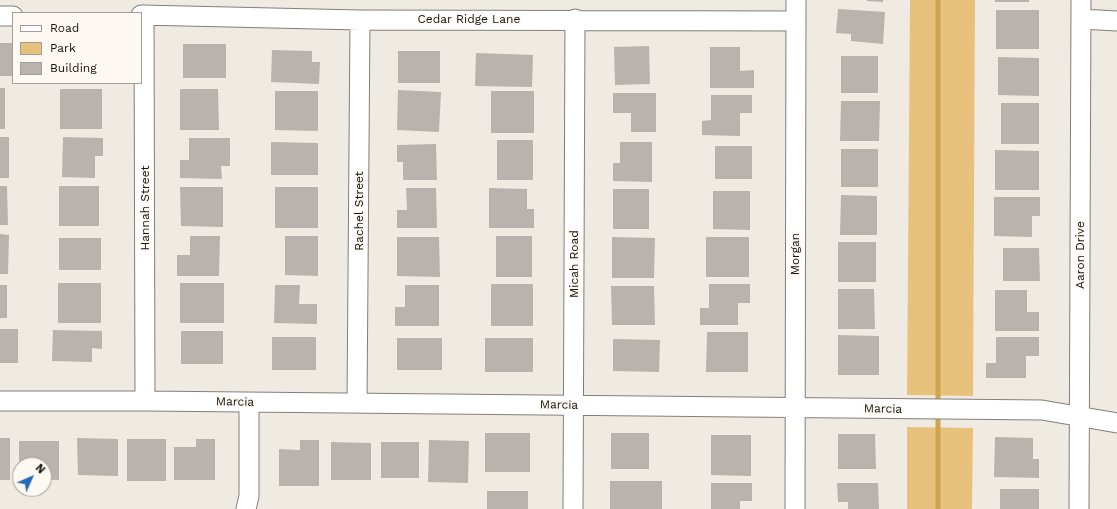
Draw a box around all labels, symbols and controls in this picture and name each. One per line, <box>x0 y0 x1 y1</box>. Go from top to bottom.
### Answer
legend <box>12 12 142 84</box>
street label: Cedar Ridge Lane <box>418 12 520 26</box>
text: Road <box>50 21 79 35</box>
text: Park <box>50 41 76 55</box>
text: Building <box>50 61 97 75</box>
street label: Hannah Street <box>138 166 152 250</box>
street label: Rachel Street <box>352 171 366 251</box>
street label: Aaron Drive <box>1073 221 1087 289</box>
street label: Micah Road <box>567 230 581 298</box>
street label: Morgan <box>788 233 802 275</box>
street label: Marcia <box>216 394 254 410</box>
street label: Marcia <box>540 397 578 413</box>
street label: Marcia <box>864 401 902 417</box>
north arrow <box>12 457 52 497</box>
text: N <box>33 461 48 476</box>

